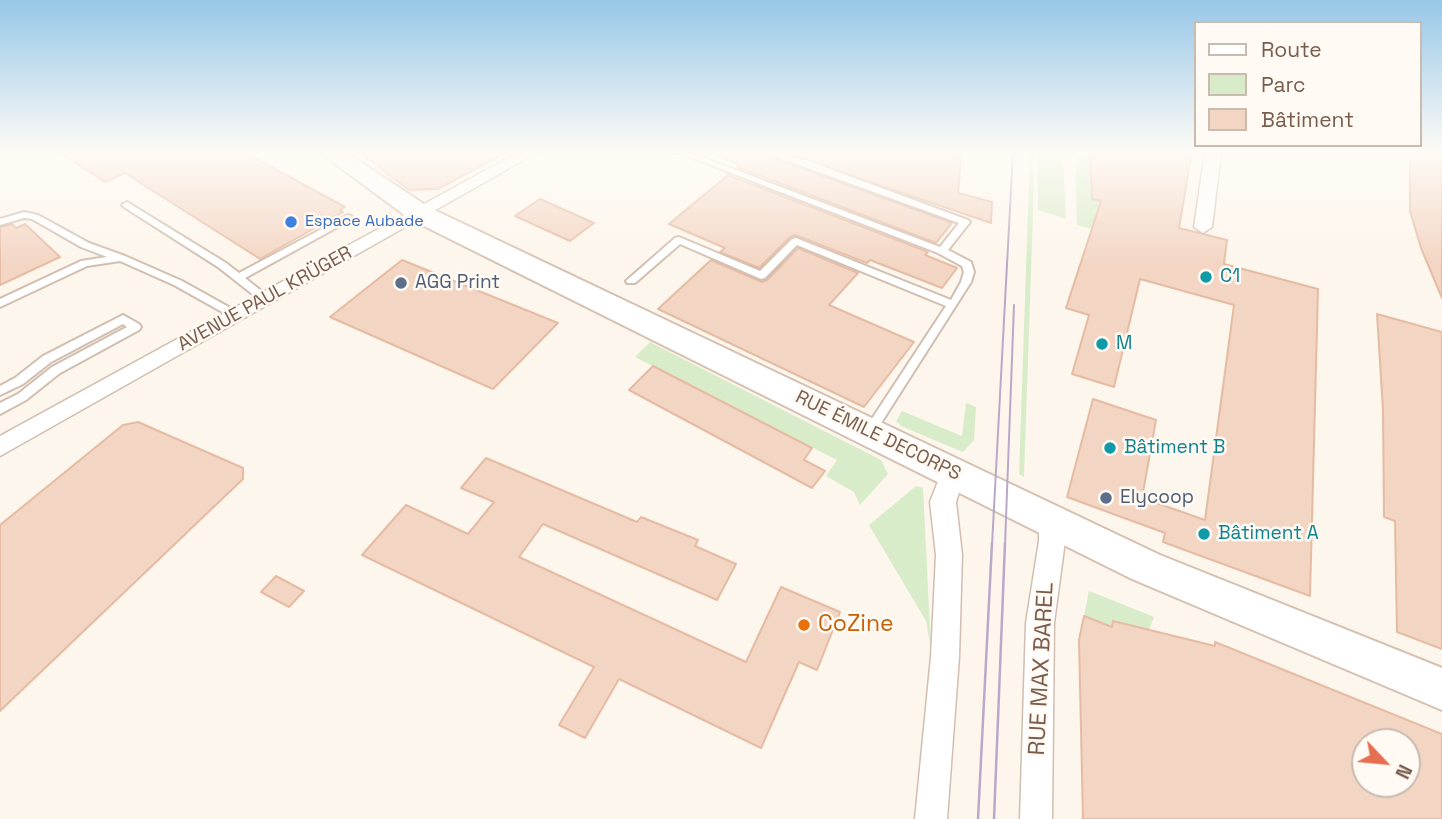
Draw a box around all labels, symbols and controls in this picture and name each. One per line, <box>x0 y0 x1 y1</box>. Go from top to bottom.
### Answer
legend <box>1194 21 1421 147</box>
text: Route <box>1261 36 1322 63</box>
text: Parc <box>1261 71 1306 98</box>
text: Bâtiment <box>1261 106 1354 133</box>
place label: Espace Aubade <box>305 212 424 232</box>
marker: Espace Aubade <box>283 214 299 230</box>
street label: AVENUE PAUL KRÜGER <box>174 242 356 356</box>
place label: C1 <box>1220 266 1240 288</box>
marker: C1 <box>1198 269 1214 285</box>
place label: AGG Print <box>415 272 500 294</box>
marker: AGG Print <box>393 275 409 291</box>
place label: M <box>1116 333 1132 355</box>
marker: M <box>1094 336 1110 352</box>
street label: RUE ÉMILE DECORPS <box>792 386 964 486</box>
place label: Bâtiment B <box>1124 437 1225 459</box>
marker: Bâtiment B <box>1102 440 1118 456</box>
place label: Elycoop <box>1120 487 1194 509</box>
marker: Elycoop <box>1098 490 1114 506</box>
place label: Bâtiment A <box>1218 523 1319 545</box>
marker: Bâtiment A <box>1196 526 1212 542</box>
street label: RUE MAX BAREL <box>1024 582 1060 756</box>
place label: CoZine <box>818 611 894 639</box>
marker: CoZine <box>796 617 812 633</box>
north arrow <box>1351 728 1421 798</box>
text: N <box>1390 760 1418 783</box>

